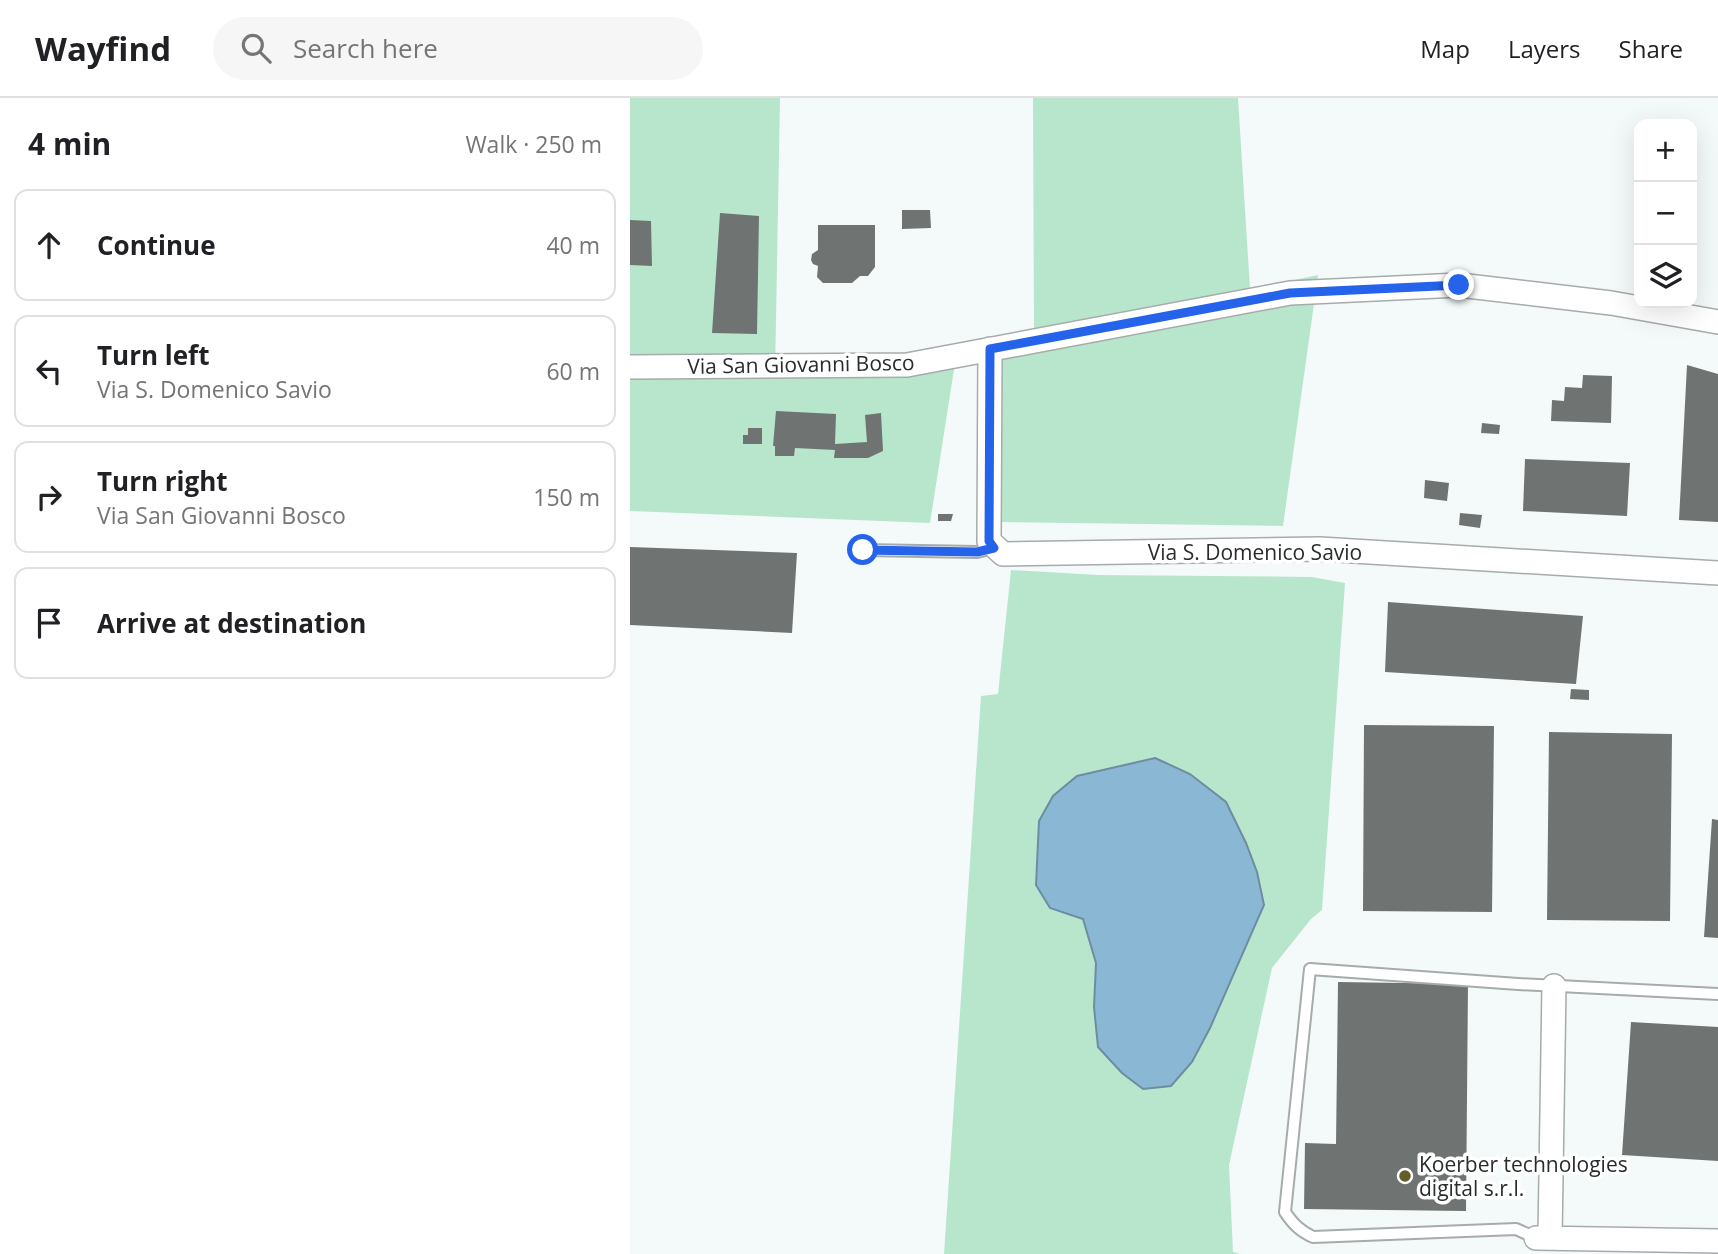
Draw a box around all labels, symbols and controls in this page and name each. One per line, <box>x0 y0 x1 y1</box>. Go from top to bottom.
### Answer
search box <box>213 17 703 80</box>
text: Wayfind <box>35 26 171 71</box>
icon: search <box>237 29 275 67</box>
text: Search here <box>293 30 438 66</box>
text: Map <box>1420 32 1470 65</box>
text: Layers <box>1508 32 1581 65</box>
text: Share <box>1619 32 1683 65</box>
map controls <box>1634 119 1697 308</box>
button: + <box>1634 119 1697 182</box>
text: 4 min <box>28 123 111 164</box>
text: Walk · 250 m <box>465 128 602 160</box>
button: − <box>1634 182 1697 245</box>
icon: ahead <box>30 226 68 264</box>
text: Continue <box>97 227 216 263</box>
text: 40 m <box>546 229 600 261</box>
button: layers <box>1634 245 1697 308</box>
route end <box>1443 269 1474 300</box>
text: Turn left <box>97 337 209 373</box>
street label: Via San Giovanni Bosco <box>687 348 915 380</box>
icon: left <box>30 352 68 390</box>
text: 60 m <box>546 355 600 387</box>
text: Via S. Domenico Savio <box>97 373 332 405</box>
text: Turn right <box>97 463 228 499</box>
icon: right <box>30 478 68 516</box>
text: 150 m <box>533 481 600 513</box>
text: Via San Giovanni Bosco <box>97 499 346 531</box>
route start <box>847 534 878 565</box>
street label: Via S. Domenico Savio <box>1148 538 1362 566</box>
icon: arrive <box>30 604 68 642</box>
text: Arrive at destination <box>97 605 366 641</box>
place label: Koerber technologies digital s.r.l. <box>1419 1150 1628 1202</box>
marker: Koerber technologies digital s.r.l. <box>1397 1168 1413 1184</box>

